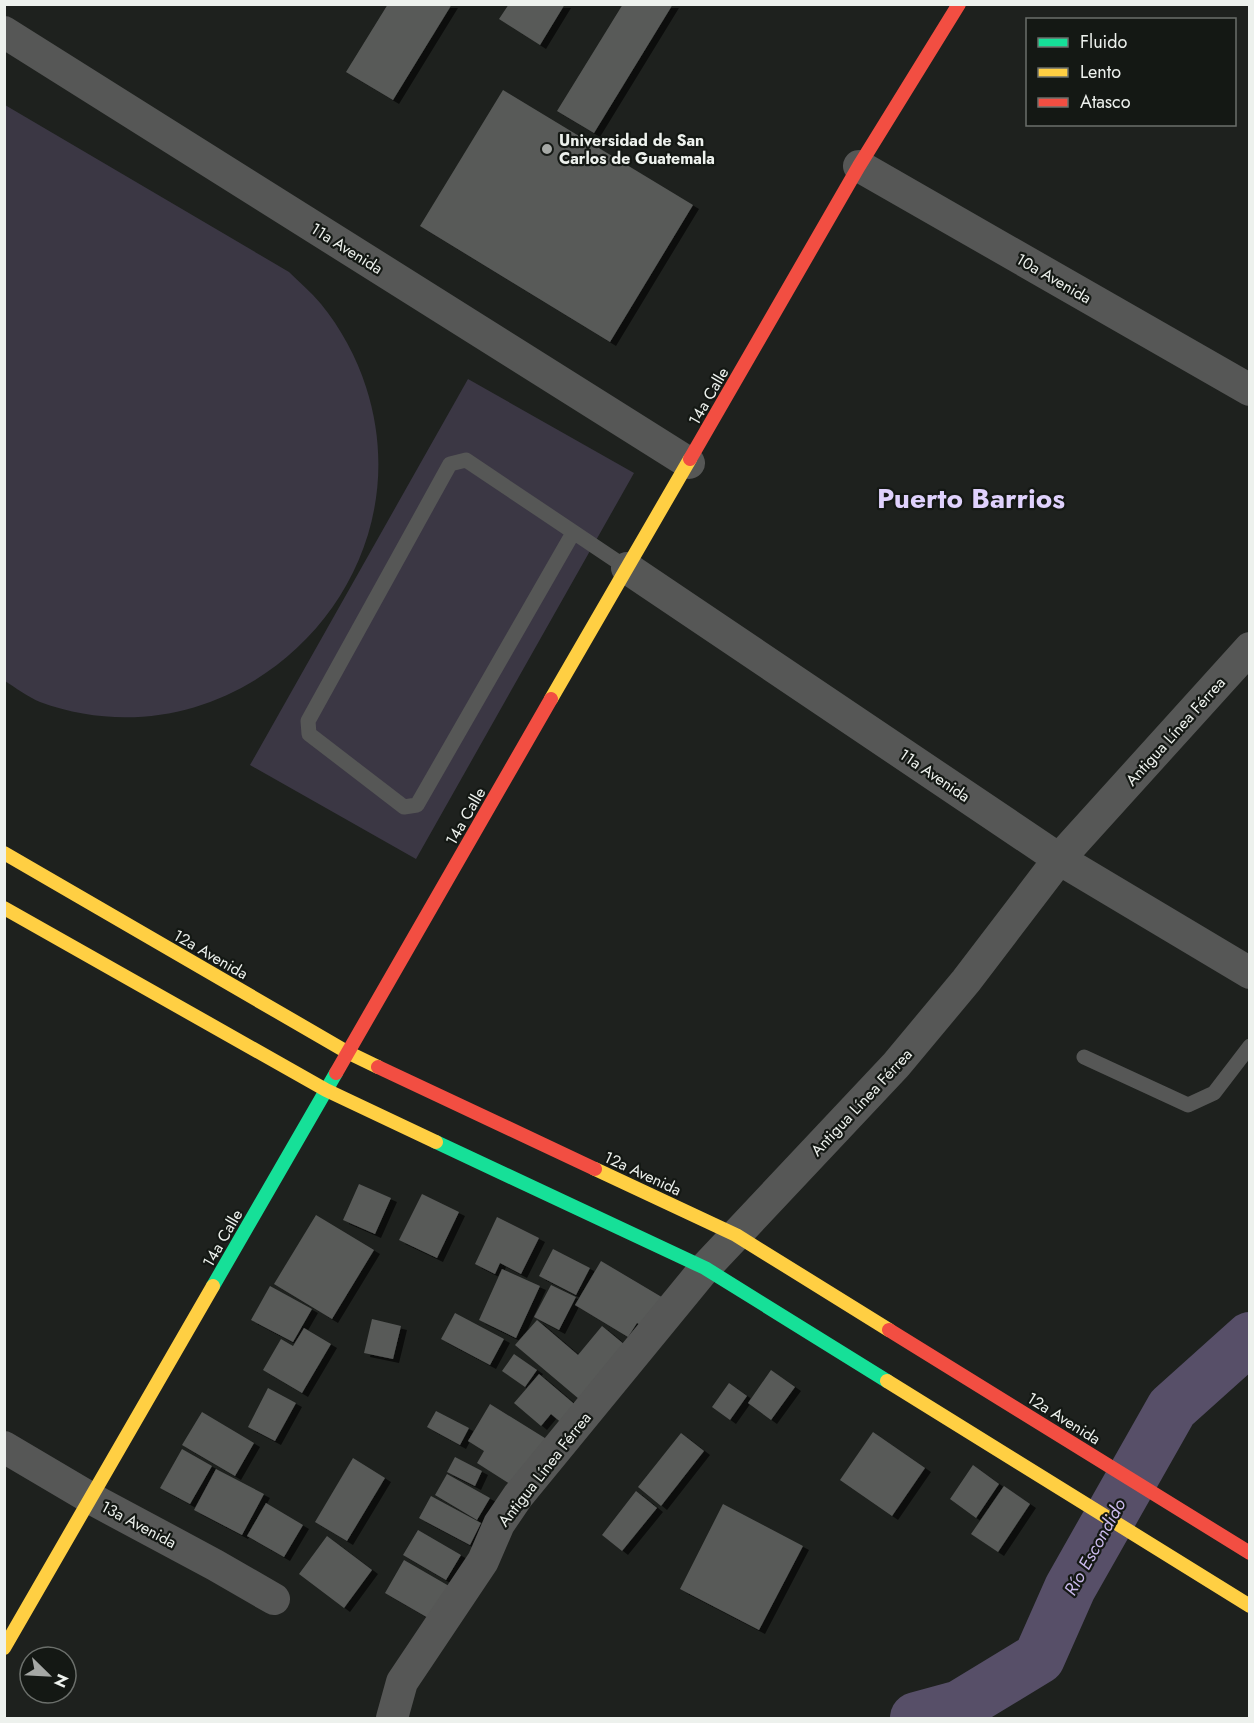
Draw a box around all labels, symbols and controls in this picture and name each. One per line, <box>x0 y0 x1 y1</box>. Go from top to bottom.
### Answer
legend <box>1026 18 1236 126</box>
text: Fluido <box>1080 29 1128 55</box>
text: Lento <box>1080 59 1121 85</box>
text: Atasco <box>1080 89 1131 115</box>
place label: Universidad de San Carlos de Guatemala <box>559 129 715 170</box>
marker: Universidad de San Carlos de Guatemala <box>540 142 554 156</box>
street label: 11a Avenida <box>306 217 387 280</box>
street label: 10a Avenida <box>1012 248 1096 309</box>
street label: 14a Calle <box>683 363 734 429</box>
district label: Puerto Barrios <box>877 478 1065 519</box>
street label: Antigua Línea Férrea <box>1120 672 1231 791</box>
street label: 11a Avenida <box>895 743 975 808</box>
street label: 14a Calle <box>440 783 491 849</box>
street label: 12a Avenida <box>169 924 252 985</box>
street label: Antigua Línea Férrea <box>805 1043 917 1161</box>
street label: 12a Avenida <box>600 1145 685 1201</box>
street label: 14a Calle <box>197 1205 248 1271</box>
street label: 12a Avenida <box>1022 1387 1105 1450</box>
street label: Antigua Línea Férrea <box>492 1407 597 1532</box>
water label: Río Escondido <box>1058 1494 1133 1600</box>
street label: 13a Avenida <box>97 1495 181 1554</box>
north arrow <box>18 1645 78 1705</box>
text: N <box>48 1670 74 1691</box>

